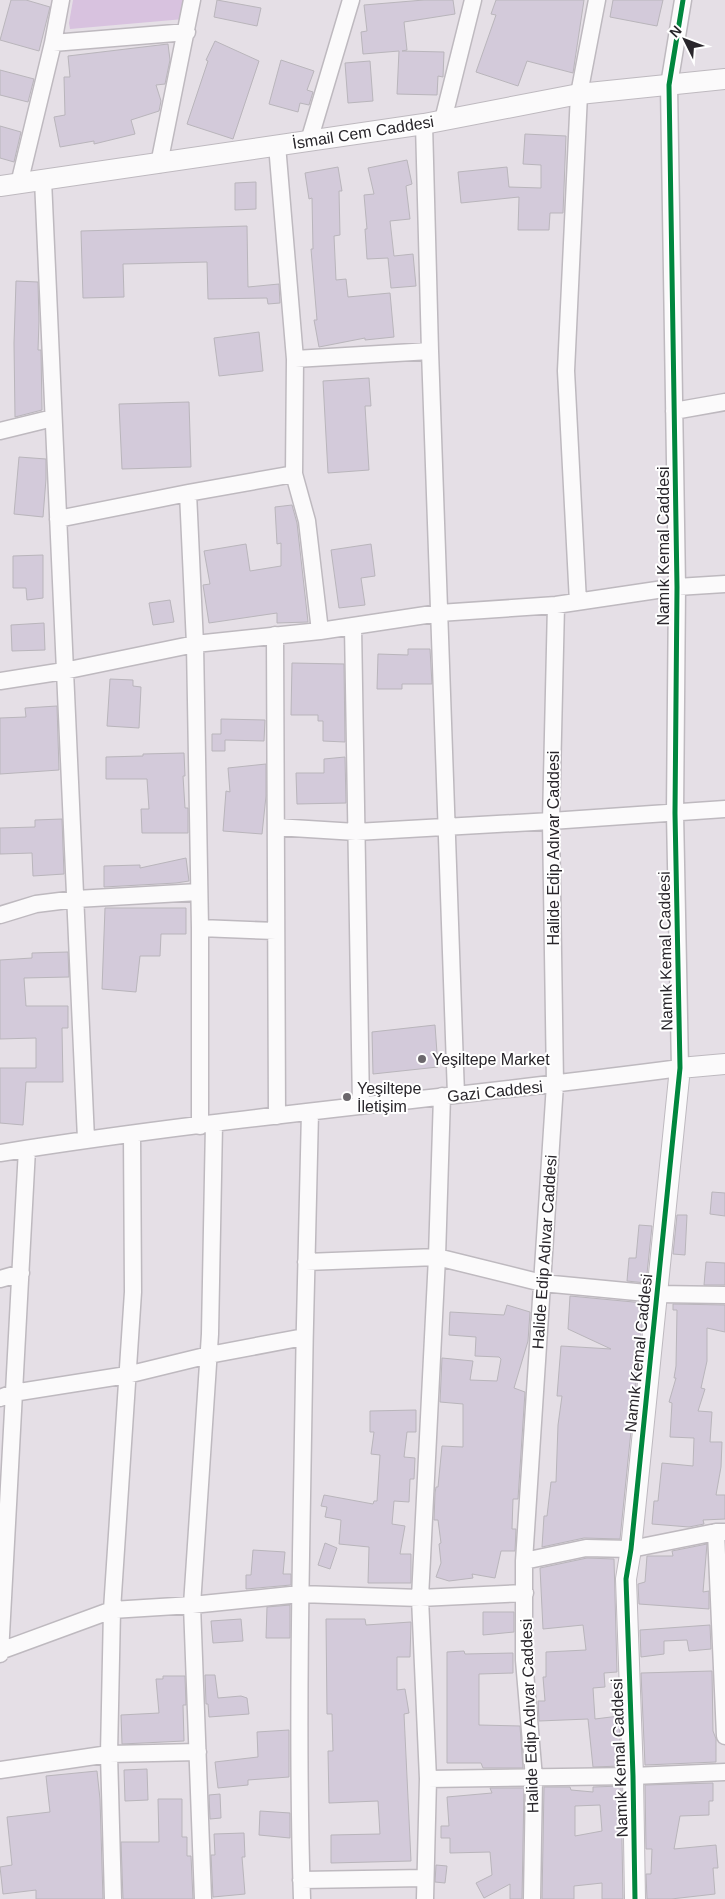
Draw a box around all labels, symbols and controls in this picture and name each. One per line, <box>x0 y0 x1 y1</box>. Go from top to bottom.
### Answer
north arrow <box>660 15 710 65</box>
text: N <box>666 22 685 40</box>
street label: İsmail Cem Caddesi <box>291 112 435 152</box>
street label: Namık Kemal Caddesi <box>655 466 672 626</box>
street label: Halide Edip Adıvar Caddesi <box>545 751 562 945</box>
street label: Namık Kemal Caddesi <box>656 871 675 1031</box>
place label: Yeşiltepe Market <box>432 1051 550 1068</box>
marker: Yeşiltepe Market <box>416 1053 428 1065</box>
street label: Gazi Caddesi <box>446 1078 544 1105</box>
place label: Yeşiltepe İletişim <box>357 1080 421 1115</box>
marker: Yeşiltepe İletişim <box>341 1091 353 1103</box>
street label: Halide Edip Adıvar Caddesi <box>529 1154 560 1350</box>
street label: Namık Kemal Caddesi <box>622 1273 655 1433</box>
street label: Halide Edip Adıvar Caddesi <box>518 1618 541 1814</box>
street label: Namık Kemal Caddesi <box>608 1678 631 1838</box>

